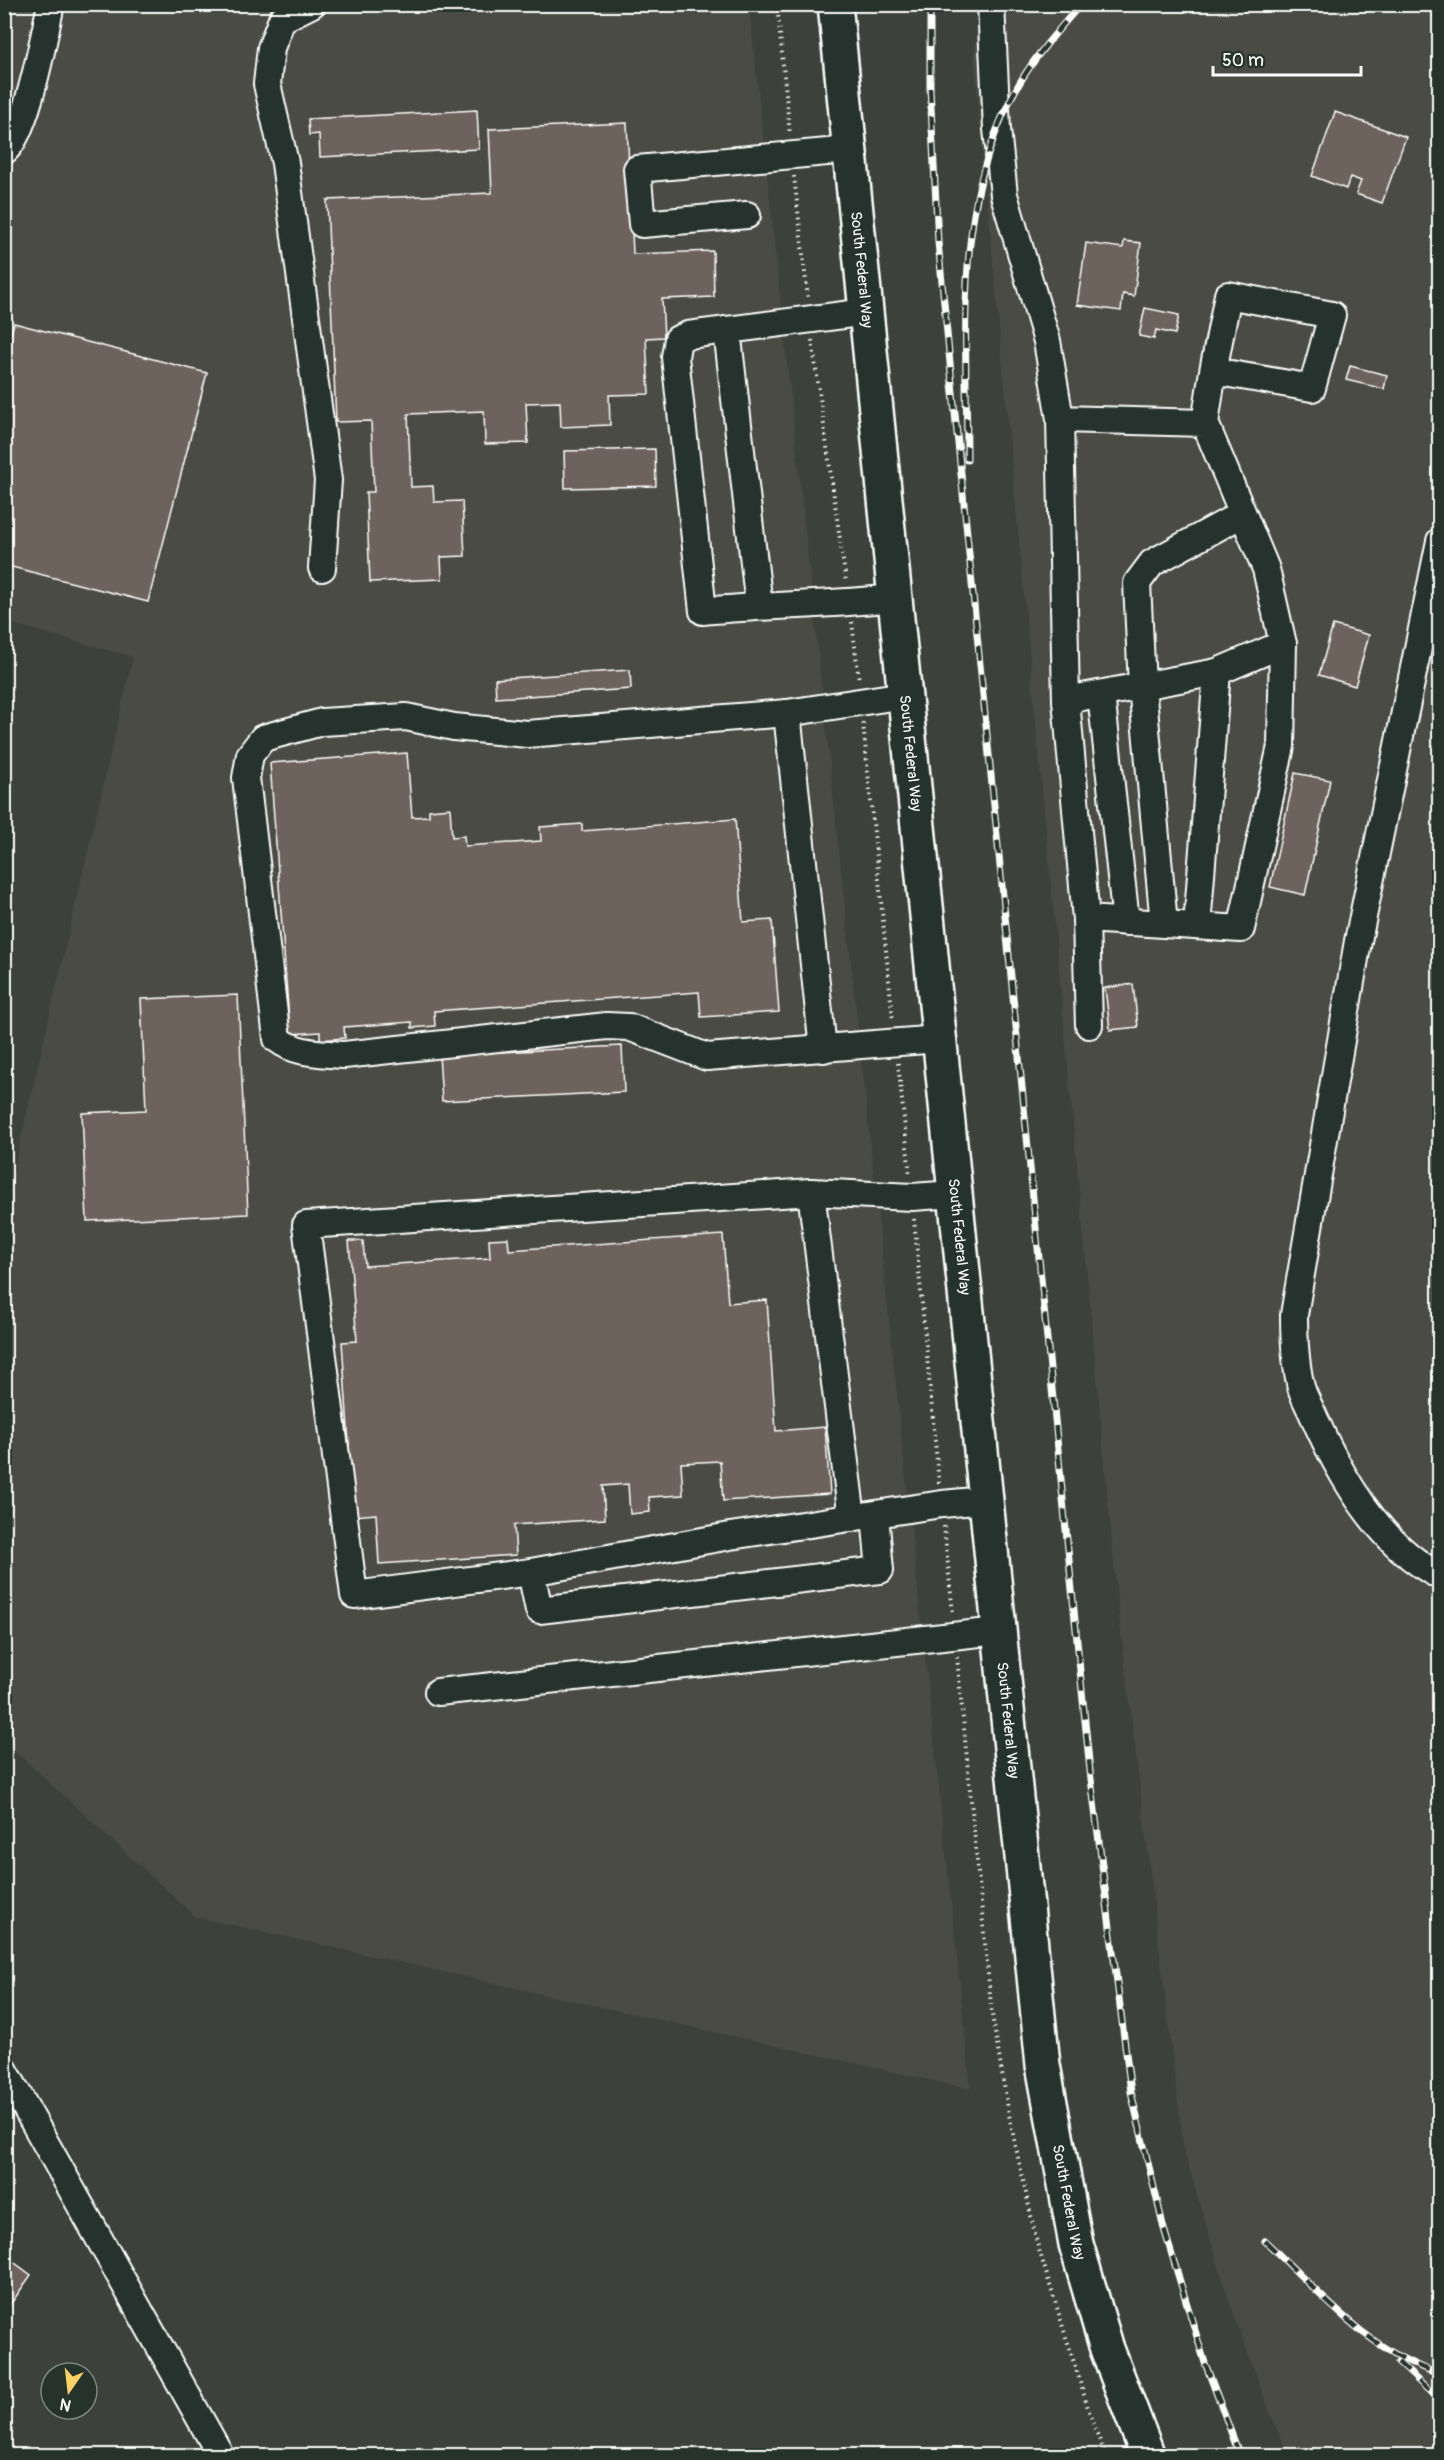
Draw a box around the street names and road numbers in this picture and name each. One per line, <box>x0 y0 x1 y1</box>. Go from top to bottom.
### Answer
street label: South Federal Way <box>846 211 877 329</box>
street label: South Federal Way <box>895 694 925 813</box>
street label: South Federal Way <box>944 1178 974 1297</box>
street label: South Federal Way <box>992 1661 1023 1780</box>
street label: South Federal Way <box>1048 2143 1089 2263</box>

